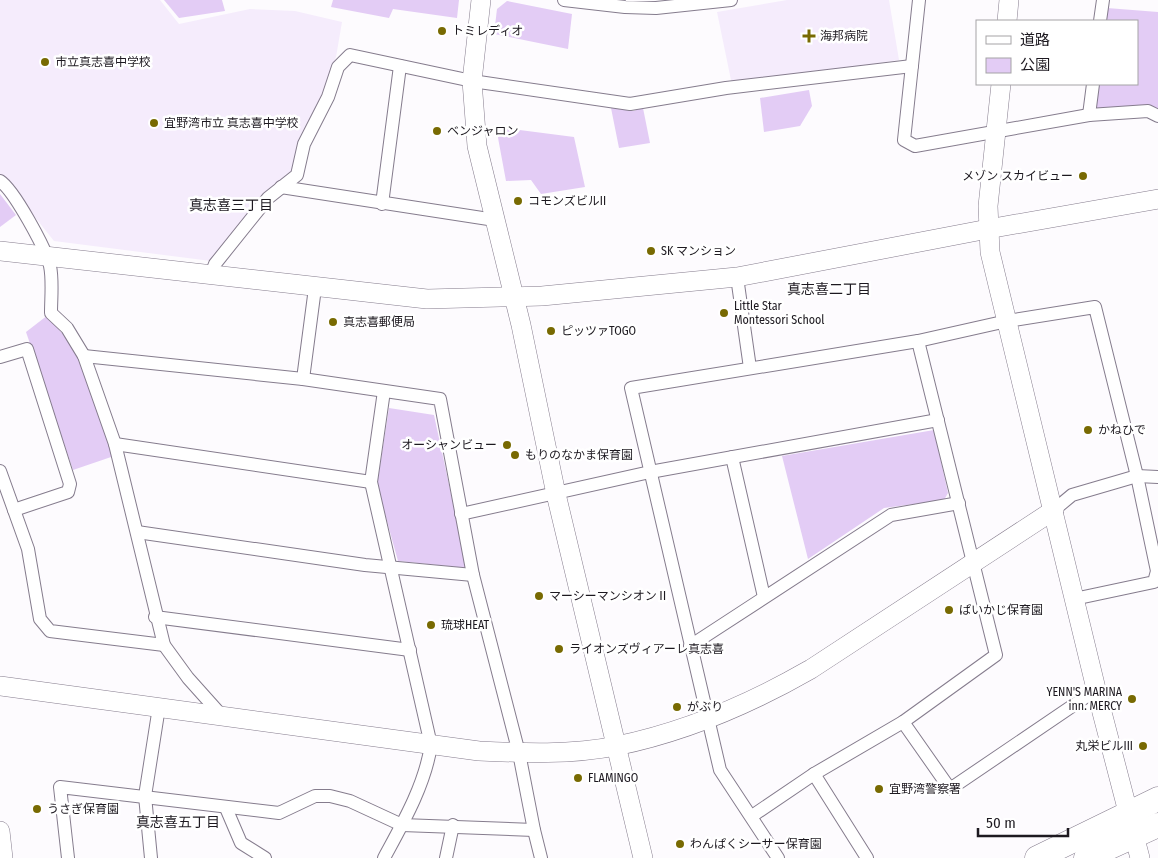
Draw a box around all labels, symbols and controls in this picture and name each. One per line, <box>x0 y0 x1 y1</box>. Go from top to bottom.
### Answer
legend <box>976 20 1138 85</box>
place label: トミレディオ <box>452 24 523 38</box>
marker: トミレディオ <box>436 25 448 37</box>
marker: 海邦病院 <box>802 29 816 43</box>
place label: 海邦病院 <box>820 29 868 43</box>
text: 道路 <box>1020 31 1050 49</box>
place label: 市立真志喜中学校 <box>55 55 151 69</box>
marker: 市立真志喜中学校 <box>39 56 51 68</box>
text: 公園 <box>1020 56 1050 74</box>
place label: 宜野湾市立 真志喜中学校 <box>164 116 299 130</box>
marker: 宜野湾市立 真志喜中学校 <box>148 117 160 129</box>
place label: ベンジャロン <box>447 124 518 138</box>
marker: ベンジャロン <box>431 125 443 137</box>
place label: メゾン スカイビュー <box>962 169 1073 183</box>
marker: メゾン スカイビュー <box>1077 170 1089 182</box>
place label: コモンズビルII <box>528 194 606 208</box>
marker: コモンズビルII <box>512 195 524 207</box>
district label: 真志喜三丁目 <box>189 197 273 214</box>
place label: SK マンション <box>661 244 736 258</box>
marker: SK マンション <box>645 245 657 257</box>
district label: 真志喜二丁目 <box>787 281 871 298</box>
place label: Little Star Montessori School <box>734 299 825 327</box>
marker: Little Star Montessori School <box>718 307 730 319</box>
place label: 真志喜郵便局 <box>343 315 415 329</box>
marker: 真志喜郵便局 <box>327 316 339 328</box>
place label: ピッツァTOGO <box>561 324 636 338</box>
marker: ピッツァTOGO <box>545 325 557 337</box>
place label: かねひで <box>1098 423 1146 437</box>
marker: かねひで <box>1082 424 1094 436</box>
place label: オーシャンビュー <box>401 438 497 452</box>
marker: オーシャンビュー <box>501 439 513 451</box>
place label: もりのなかま保育園 <box>525 448 633 462</box>
marker: もりのなかま保育園 <box>509 449 521 461</box>
place label: マーシーマンシオンⅡ <box>549 589 669 603</box>
marker: マーシーマンシオンⅡ <box>533 590 545 602</box>
place label: ぱいかじ保育園 <box>959 603 1043 617</box>
marker: ぱいかじ保育園 <box>943 604 955 616</box>
place label: 琉球HEAT <box>441 618 490 632</box>
marker: 琉球HEAT <box>425 619 437 631</box>
place label: ライオンズヴィアーレ真志喜 <box>569 642 724 656</box>
marker: ライオンズヴィアーレ真志喜 <box>553 643 565 655</box>
place label: YENN'S MARINA inn. MERCY <box>1047 685 1123 713</box>
marker: YENN'S MARINA inn. MERCY <box>1126 693 1138 705</box>
place label: がぶり <box>687 700 723 714</box>
marker: がぶり <box>671 701 683 713</box>
place label: 丸栄ビルIII <box>1076 739 1133 753</box>
marker: 丸栄ビルIII <box>1137 740 1149 752</box>
place label: FLAMINGO <box>588 771 638 785</box>
marker: FLAMINGO <box>572 772 584 784</box>
place label: 宜野湾警察署 <box>889 782 961 796</box>
marker: 宜野湾警察署 <box>873 783 885 795</box>
place label: うさぎ保育園 <box>47 802 119 816</box>
marker: うさぎ保育園 <box>31 803 43 815</box>
scale bar <box>978 806 1068 838</box>
district label: 真志喜五丁目 <box>136 814 220 831</box>
text: 50 m <box>986 814 1016 832</box>
place label: わんぱくシーサー保育園 <box>690 837 822 851</box>
marker: わんぱくシーサー保育園 <box>674 838 686 850</box>

